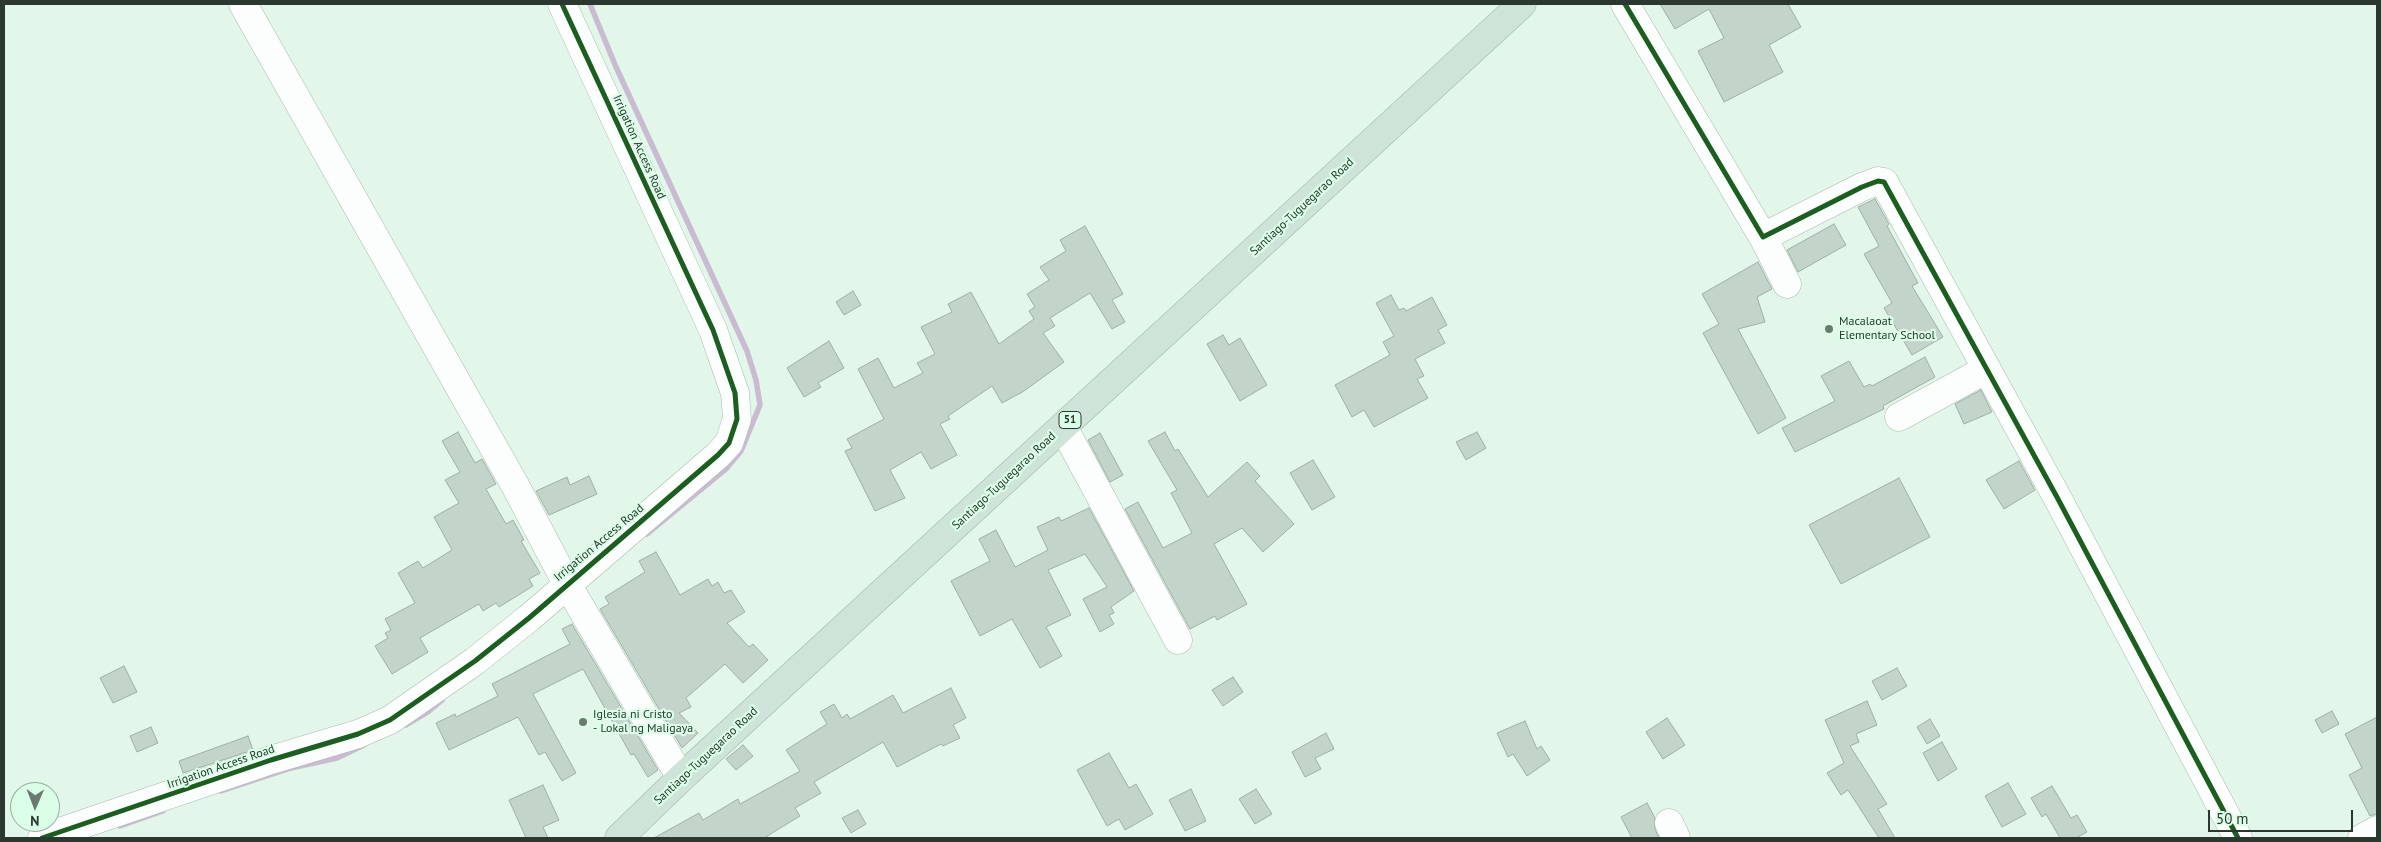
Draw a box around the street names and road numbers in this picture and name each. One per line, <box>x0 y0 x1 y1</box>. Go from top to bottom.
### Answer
street label: Irrigation Access Road <box>610 93 668 201</box>
street label: Santiago-Tuguegarao Road <box>1247 155 1357 259</box>
road number: 51 <box>1059 412 1081 428</box>
street label: Santiago-Tuguegarao Road <box>949 429 1059 533</box>
street label: Irrigation Access Road <box>551 501 647 585</box>
street label: Santiago-Tuguegarao Road <box>651 704 761 808</box>
street label: Irrigation Access Road <box>165 742 277 792</box>

